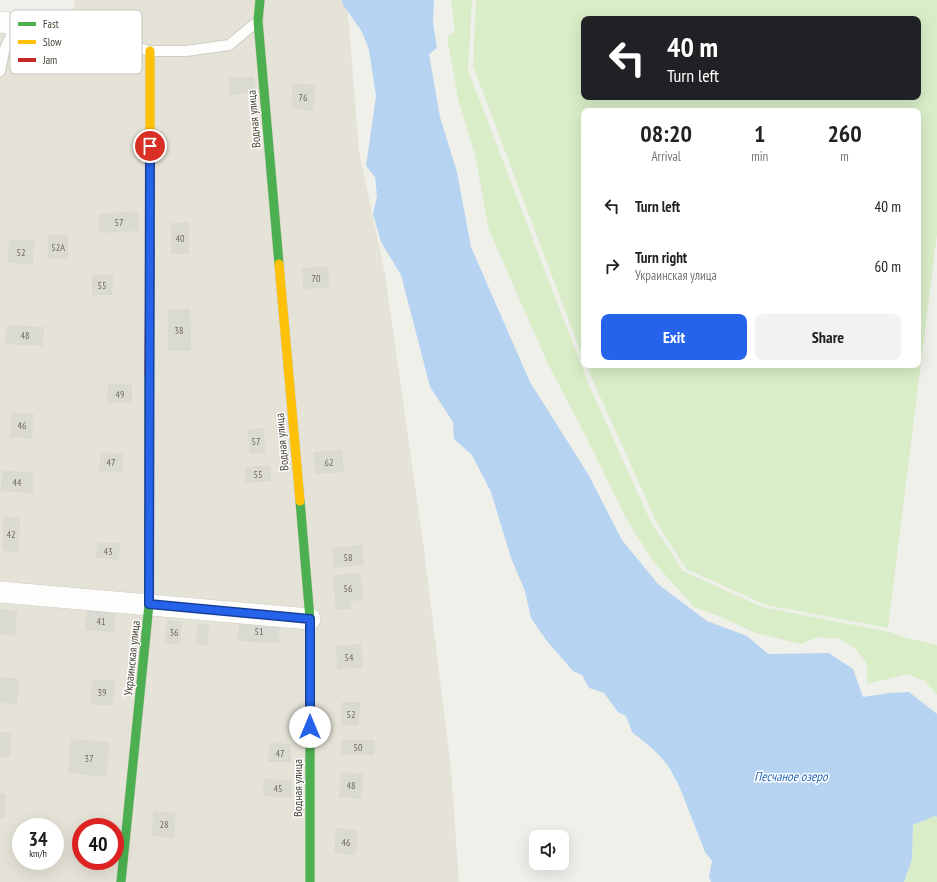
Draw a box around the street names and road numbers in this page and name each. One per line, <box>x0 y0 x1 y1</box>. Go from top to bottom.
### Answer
street label: Водная улица <box>243 89 263 149</box>
street label: Водная улица <box>271 412 291 472</box>
street label: Украинская улица <box>120 619 143 696</box>
street label: Водная улица <box>290 759 305 817</box>

